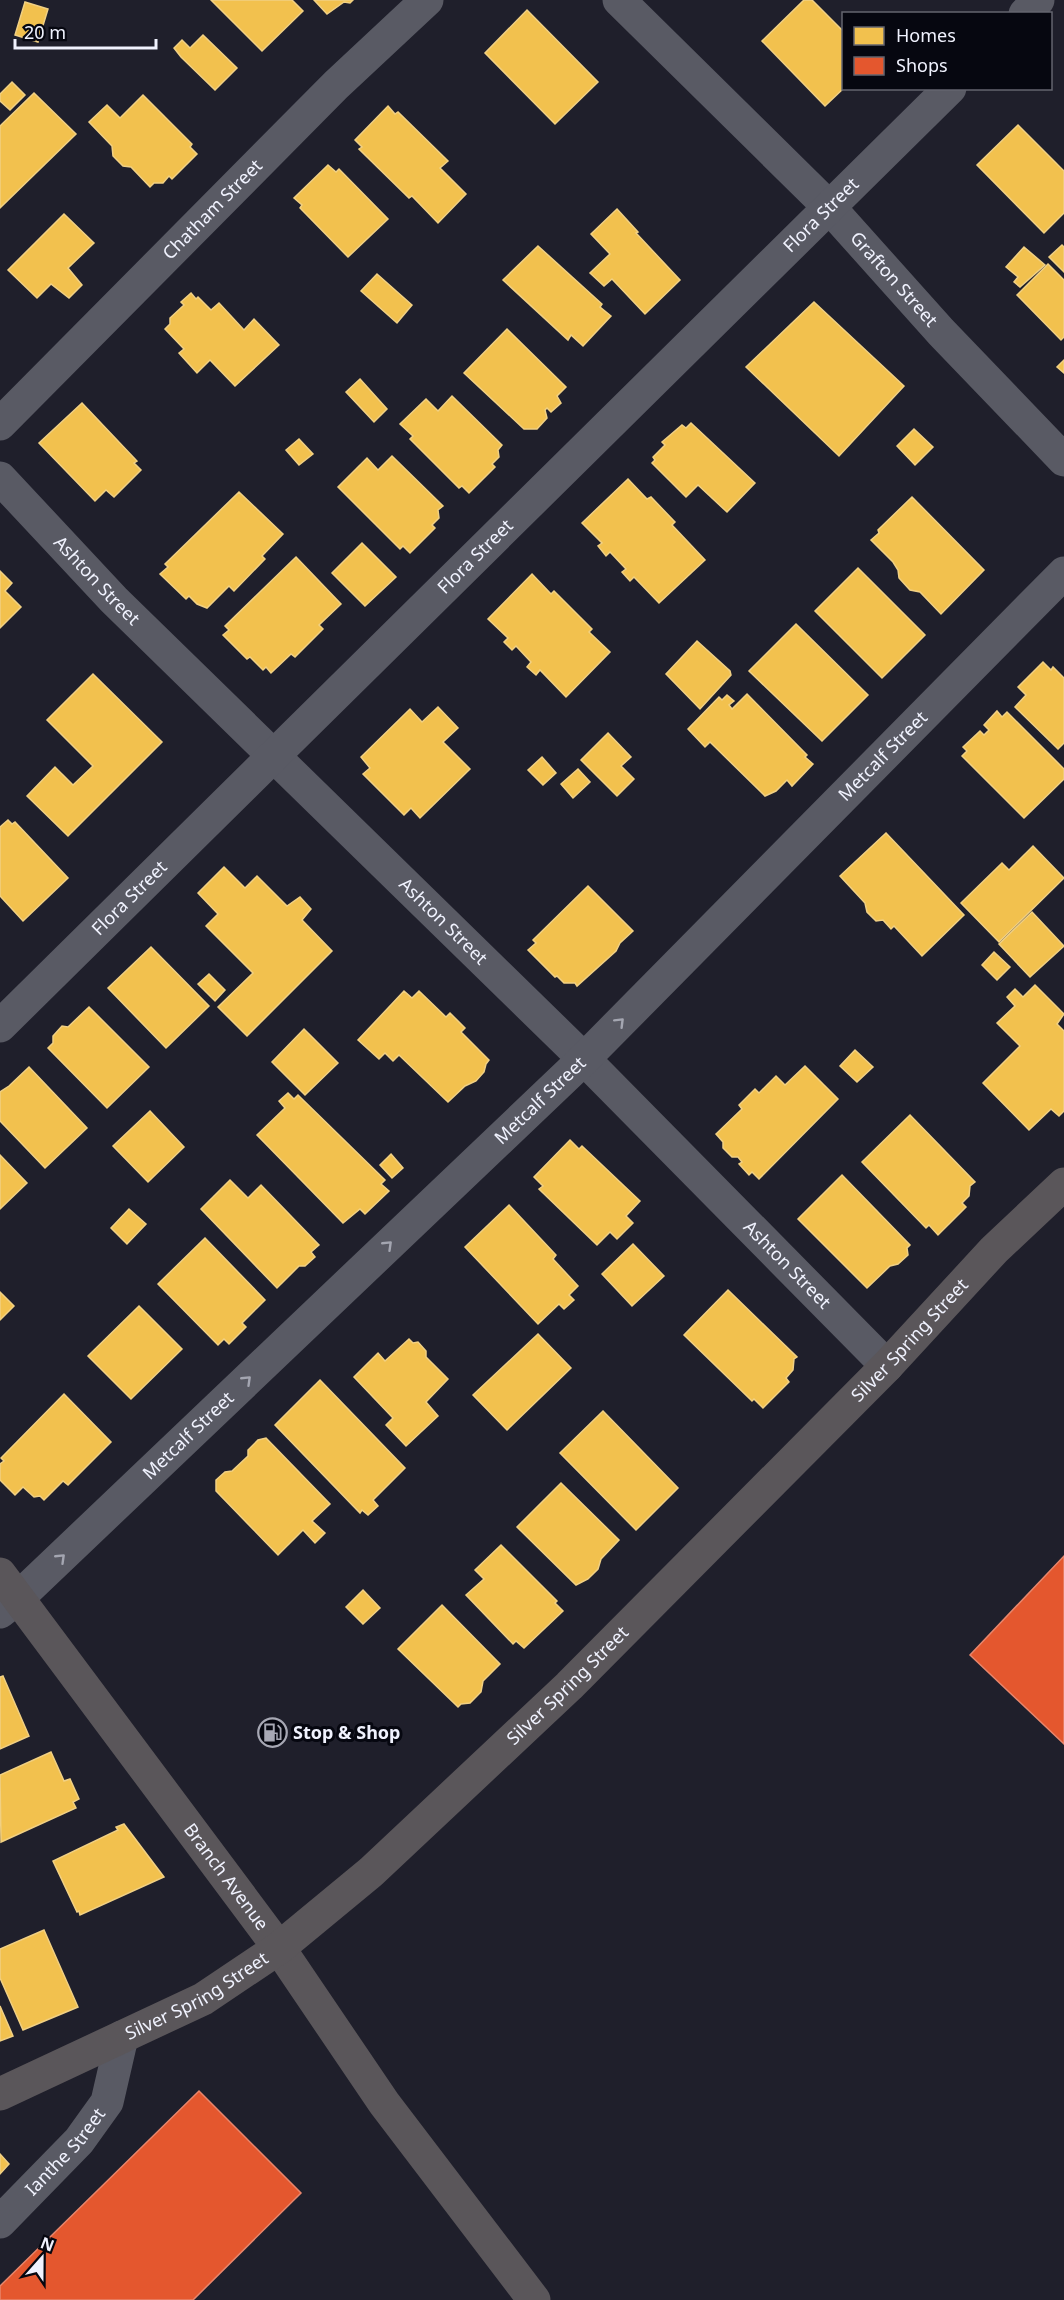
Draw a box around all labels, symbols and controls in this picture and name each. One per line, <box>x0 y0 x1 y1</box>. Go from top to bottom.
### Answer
scale bar <box>15 12 156 50</box>
legend <box>842 12 1052 90</box>
text: 20 m <box>24 20 66 44</box>
text: Homes <box>896 23 956 47</box>
text: Shops <box>896 53 948 77</box>
street label: Chatham Street <box>157 153 267 264</box>
street label: Flora Street <box>778 172 864 257</box>
street label: Grafton Street <box>846 226 944 332</box>
street label: Flora Street <box>432 513 518 599</box>
street label: Ashton Street <box>49 530 146 630</box>
street label: Metcalf Street <box>833 705 933 806</box>
street label: Flora Street <box>86 854 172 940</box>
street label: Ashton Street <box>394 872 494 970</box>
one-way arrow <box>612 1019 623 1030</box>
street label: Metcalf Street <box>489 1050 591 1149</box>
street label: Ashton Street <box>739 1215 837 1314</box>
one-way arrow <box>382 1241 392 1252</box>
street label: Silver Spring Street <box>845 1273 973 1407</box>
one-way arrow <box>240 1376 251 1387</box>
street label: Metcalf Street <box>137 1386 239 1484</box>
one-way arrow <box>54 1554 64 1565</box>
street label: Silver Spring Street <box>501 1620 633 1750</box>
fuel station icon: Stop & Shop <box>256 1717 288 1749</box>
place label: Stop & Shop <box>293 1720 400 1744</box>
street label: Branch Avenue <box>179 1818 275 1935</box>
street label: Silver Spring Street <box>121 1945 273 2045</box>
street label: Ianthe Street <box>19 2102 110 2200</box>
north arrow <box>12 2228 72 2288</box>
text: N <box>37 2231 57 2257</box>

